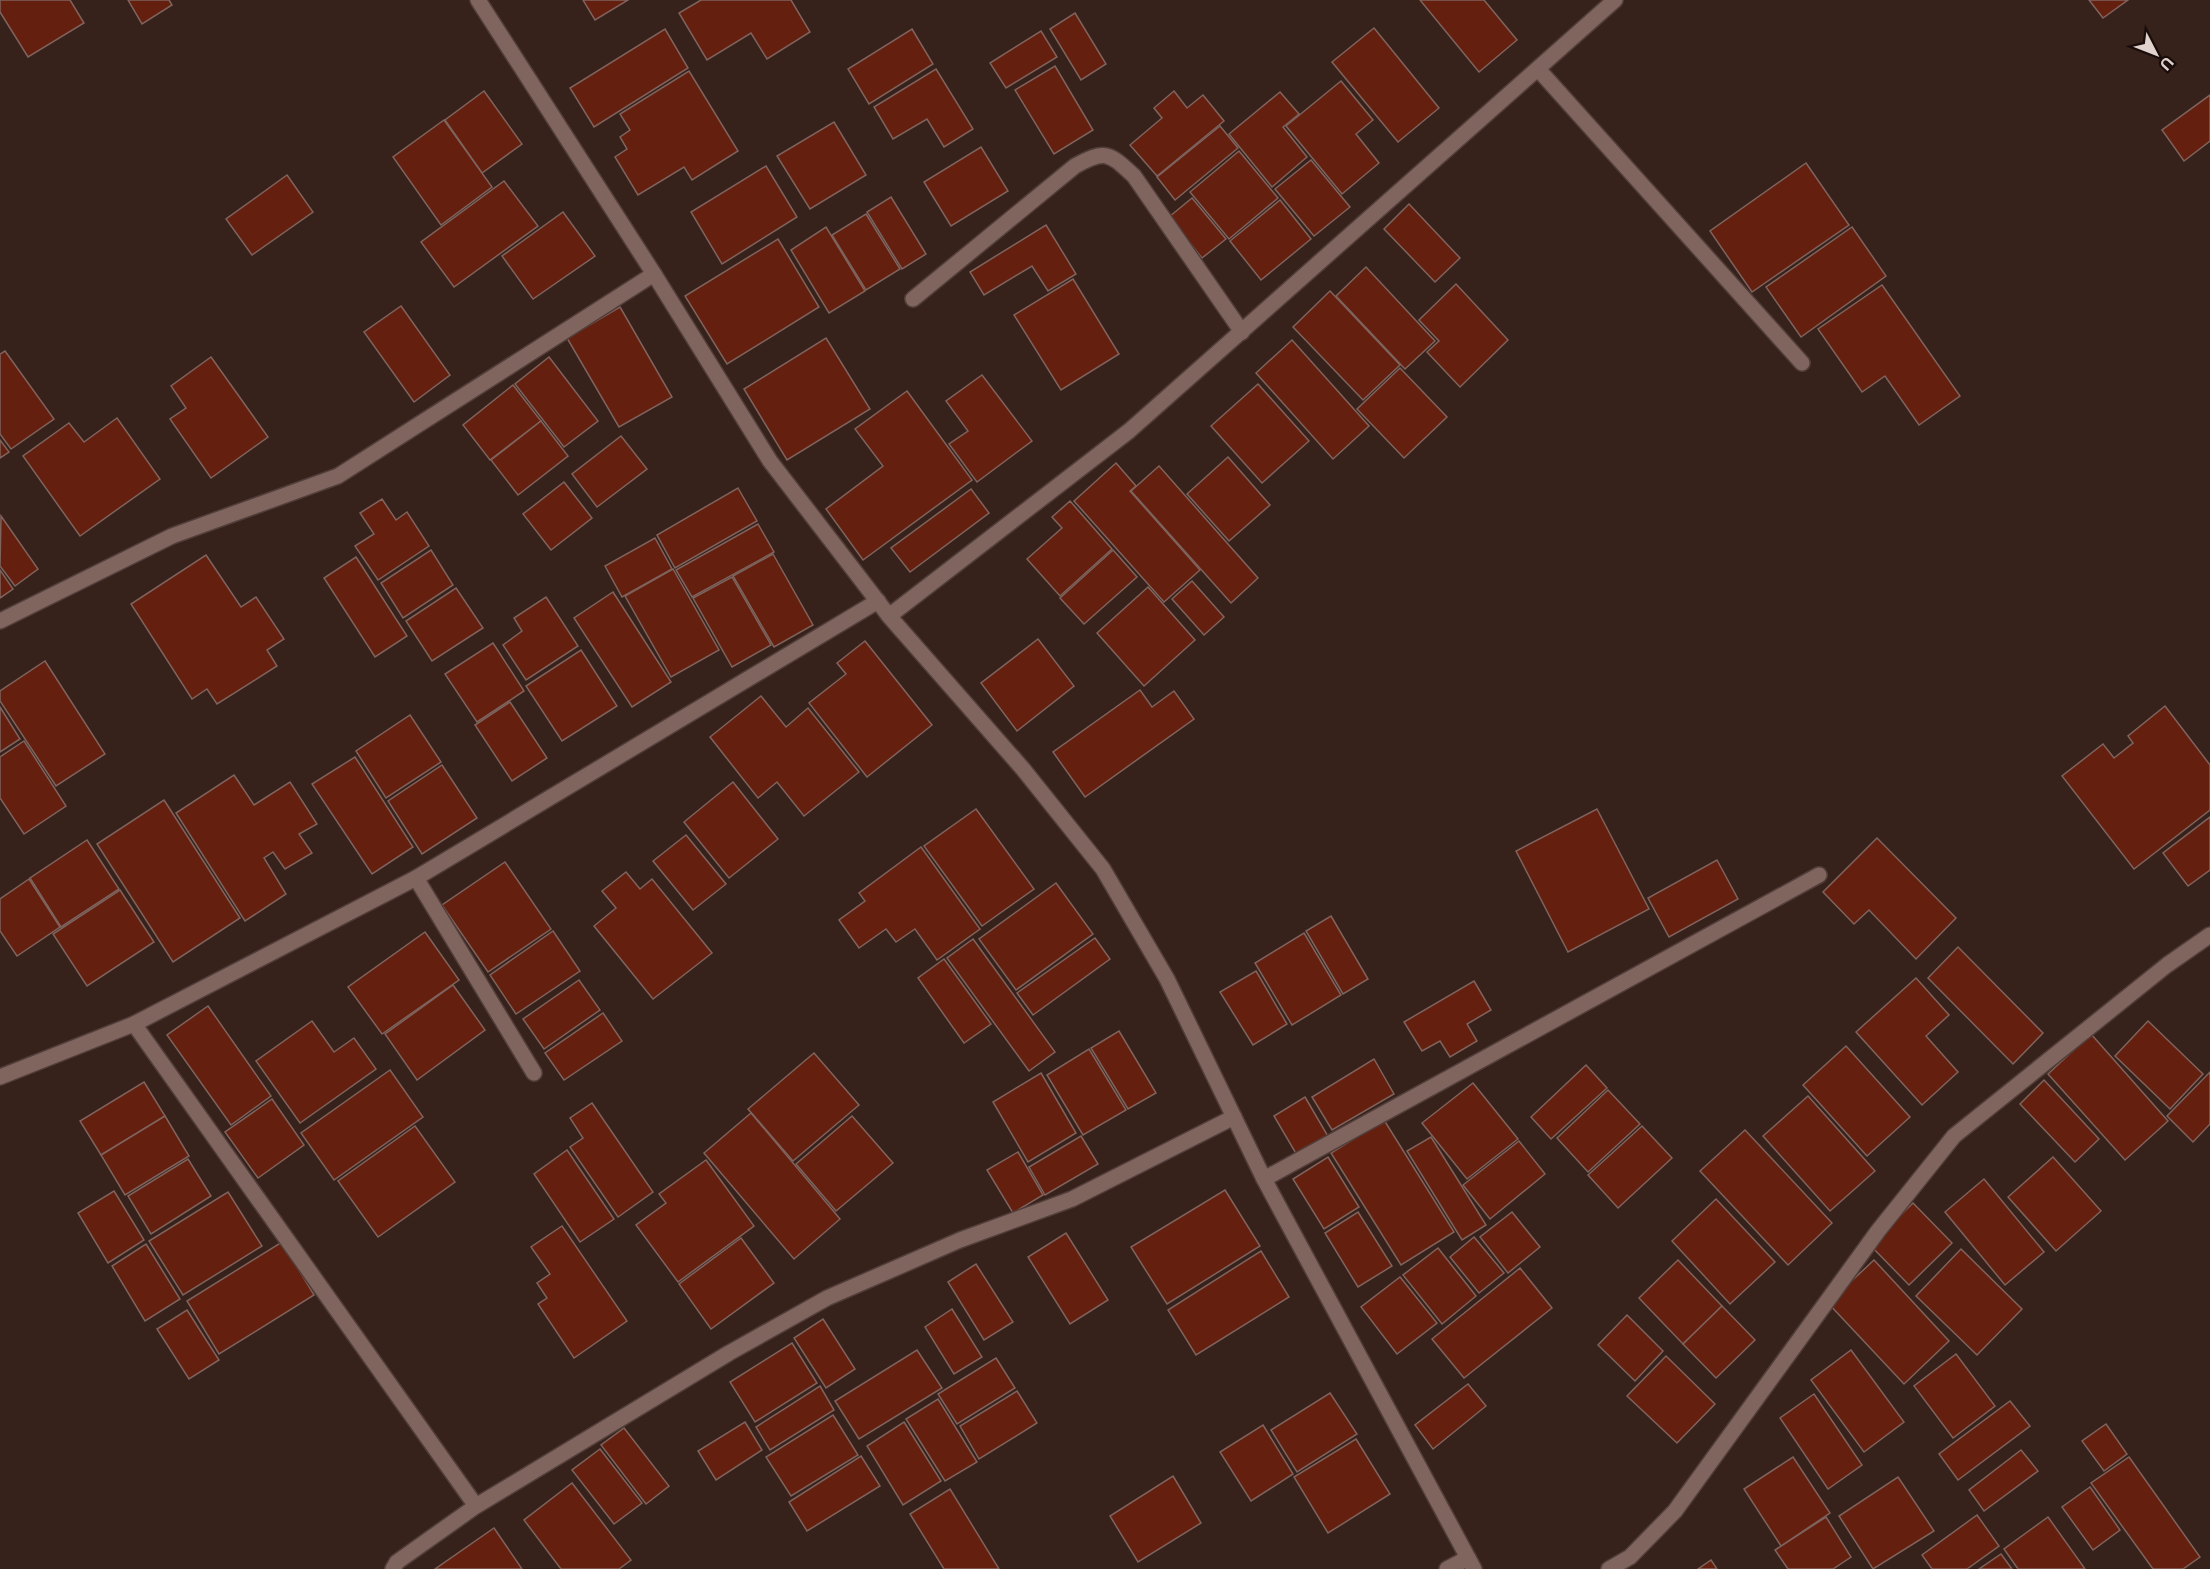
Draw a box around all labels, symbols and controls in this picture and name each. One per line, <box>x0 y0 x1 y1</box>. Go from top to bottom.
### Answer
north arrow <box>2126 24 2186 84</box>
text: U <box>2157 54 2177 74</box>

